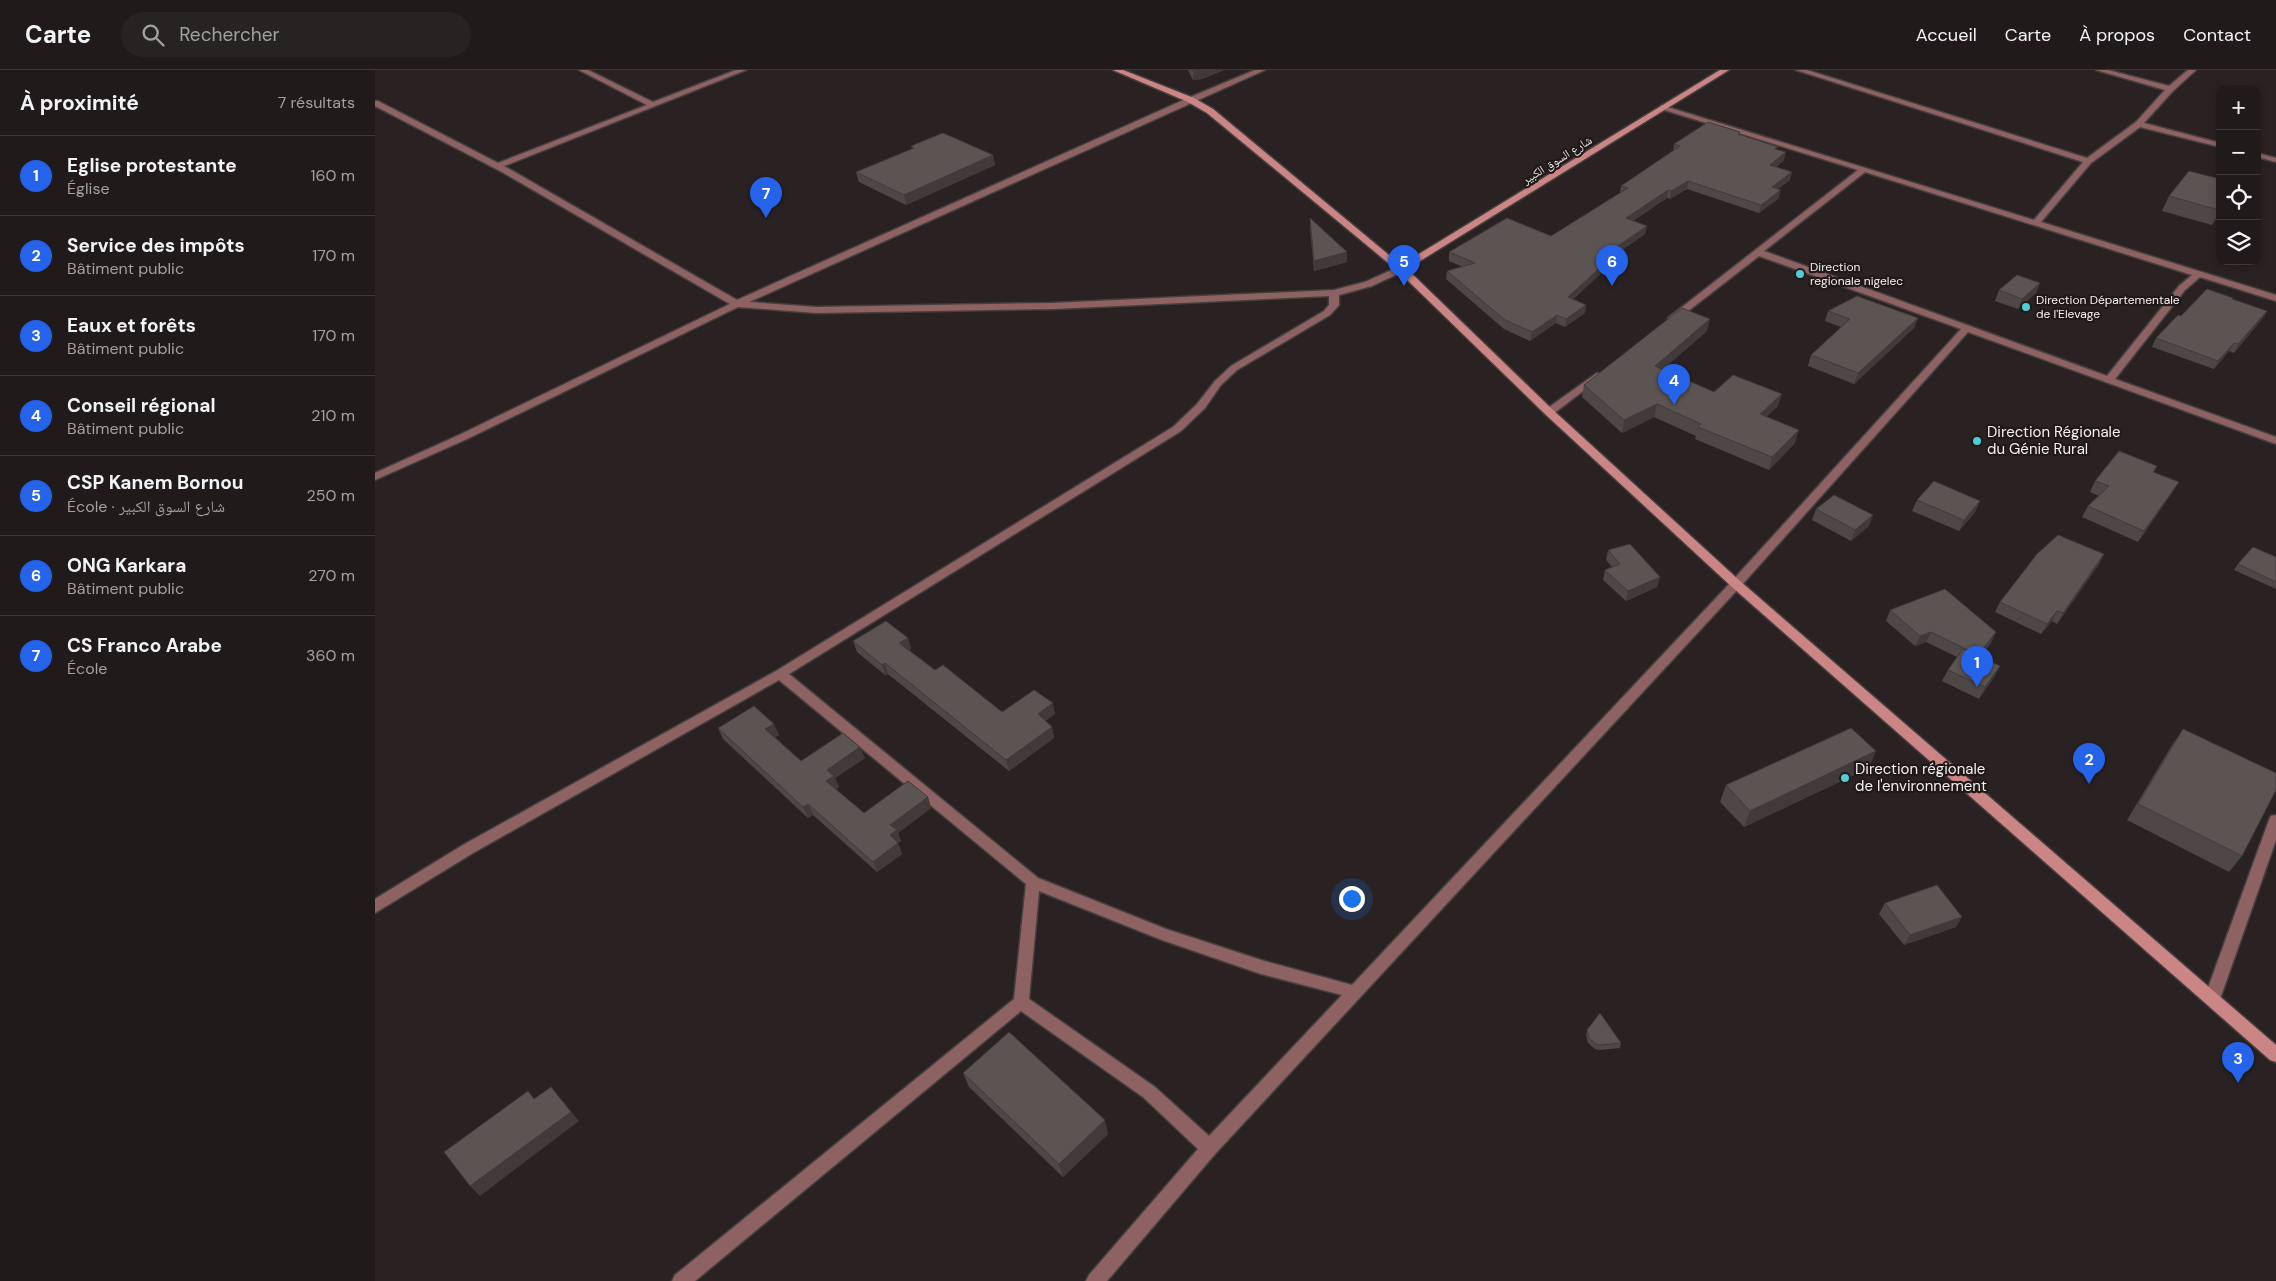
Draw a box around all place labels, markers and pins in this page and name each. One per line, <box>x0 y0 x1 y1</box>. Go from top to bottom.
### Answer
pin: 7 <box>750 177 782 218</box>
pin: 5 <box>1388 245 1420 286</box>
pin: 6 <box>1596 245 1628 286</box>
place label: Direction regionale nigelec <box>1810 259 1903 289</box>
marker: Direction regionale nigelec <box>1794 268 1806 280</box>
place label: Direction Départementale de l'Elevage <box>2036 292 2180 322</box>
marker: Direction Départementale de l'Elevage <box>2020 301 2032 313</box>
pin: 4 <box>1658 364 1690 405</box>
place label: Direction Régionale du Génie Rural <box>1987 422 2121 459</box>
marker: Direction Régionale du Génie Rural <box>1971 435 1983 447</box>
pin: 1 <box>1961 646 1993 687</box>
pin: 2 <box>2073 743 2105 784</box>
place label: Direction régionale de l'environnement <box>1855 759 1987 796</box>
marker: Direction régionale de l'environnement <box>1839 772 1851 784</box>
pin: 3 <box>2222 1042 2254 1083</box>

